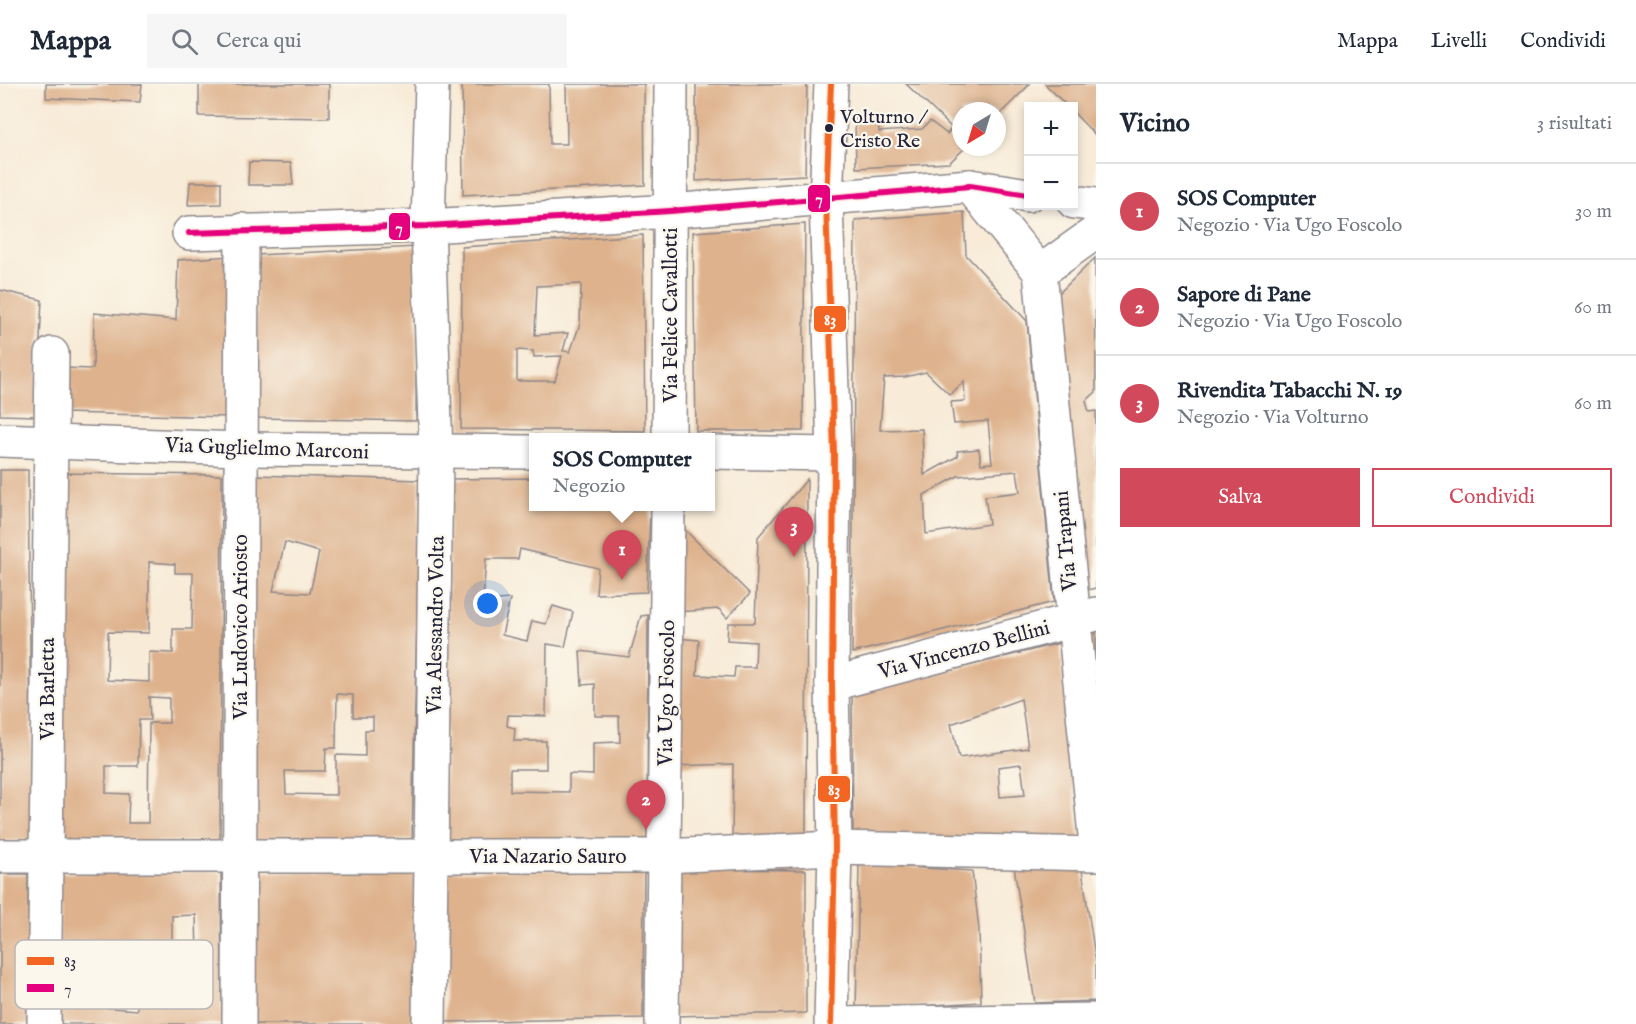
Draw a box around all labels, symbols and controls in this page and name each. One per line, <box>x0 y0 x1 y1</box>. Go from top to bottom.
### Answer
search box <box>147 14 567 68</box>
text: Mappa <box>30 24 111 59</box>
icon: search <box>168 25 201 58</box>
text: Cerca qui <box>216 27 302 55</box>
text: Mappa <box>1337 28 1398 55</box>
text: Livelli <box>1431 28 1487 55</box>
text: Condividi <box>1520 28 1606 55</box>
north arrow <box>952 102 1006 156</box>
map controls <box>1024 102 1078 210</box>
button: + <box>1024 102 1078 156</box>
place label: Volturno / Cristo Re <box>839 105 929 154</box>
text: Vicino <box>1120 107 1190 140</box>
text: 3 risultati <box>1537 111 1612 136</box>
marker: Volturno / Cristo Re <box>823 122 835 134</box>
button: − <box>1024 156 1078 210</box>
line badge: 7 <box>807 184 831 213</box>
text: SOS Computer <box>1177 185 1316 213</box>
text: 7 <box>815 190 823 210</box>
text: 1 <box>1136 199 1143 224</box>
text: 30 m <box>1575 199 1612 224</box>
line badge: 7 <box>388 212 411 241</box>
text: Negozio · Via Ugo Foscolo <box>1177 213 1402 238</box>
text: 7 <box>395 219 403 239</box>
street label: Via Felice Cavallotti <box>658 227 685 404</box>
text: Sapore di Pane <box>1177 281 1311 309</box>
text: 2 <box>1135 295 1144 320</box>
text: 60 m <box>1574 295 1612 320</box>
line badge: 83 <box>813 305 847 333</box>
text: Negozio · Via Ugo Foscolo <box>1177 309 1402 334</box>
text: 83 <box>824 311 836 331</box>
text: Rivendita Tabacchi N. 19 <box>1177 377 1402 405</box>
text: 3 <box>1136 391 1143 416</box>
text: 60 m <box>1574 391 1612 416</box>
text: Negozio · Via Volturno <box>1177 405 1369 430</box>
street label: Via Guglielmo Marconi <box>163 432 370 467</box>
popup <box>529 433 715 511</box>
text: SOS Computer <box>552 446 692 474</box>
button: Salva <box>1120 468 1360 527</box>
button: Condividi <box>1372 468 1612 527</box>
text: Negozio <box>552 474 625 499</box>
street label: Via Trapani <box>1049 490 1084 593</box>
pin: 3 <box>774 508 814 557</box>
pin: 1 <box>602 530 642 580</box>
street label: Via Ludovico Ariosto <box>228 534 255 721</box>
street label: Via Alessandro Volta <box>421 535 452 715</box>
your location <box>473 589 502 618</box>
street label: Via Vincenzo Bellini <box>875 615 1053 687</box>
street label: Via Ugo Foscolo <box>653 620 682 767</box>
street label: Via Barletta <box>35 637 62 741</box>
line badge: 83 <box>817 775 851 803</box>
pin: 2 <box>626 780 666 830</box>
text: 83 <box>828 781 840 801</box>
street label: Via Nazario Sauro <box>468 844 627 871</box>
legend <box>15 940 213 1009</box>
text: 83 <box>64 953 76 973</box>
text: 7 <box>64 980 71 1000</box>

